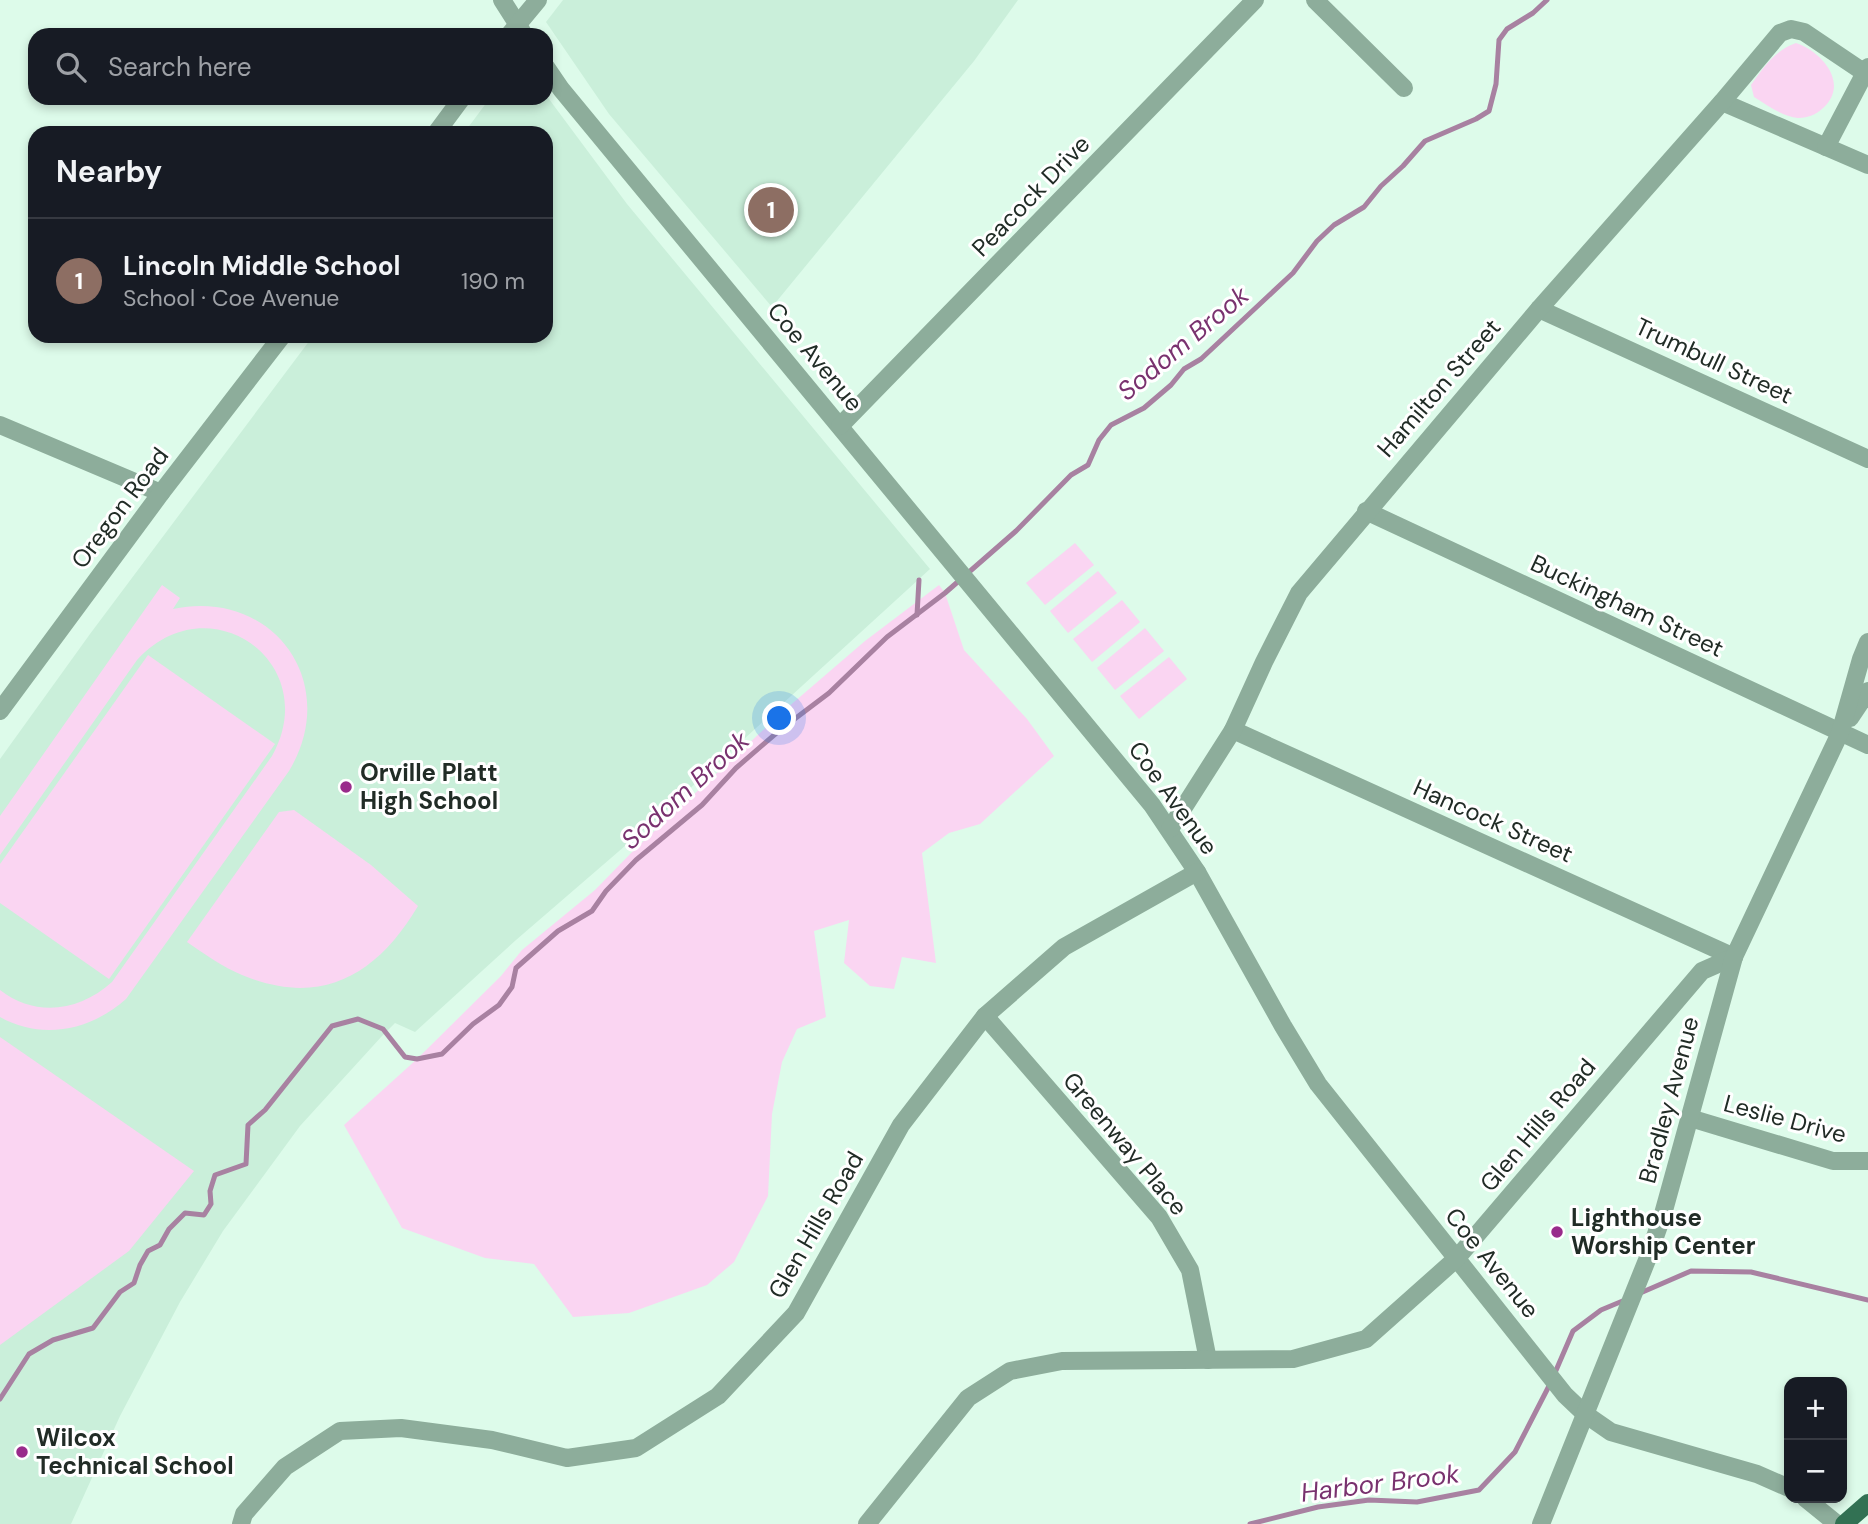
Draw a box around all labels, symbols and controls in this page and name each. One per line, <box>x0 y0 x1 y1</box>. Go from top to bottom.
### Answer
search box <box>28 28 553 105</box>
icon: search <box>52 48 90 86</box>
text: Search here <box>108 50 251 84</box>
street label: Peacock Drive <box>965 128 1096 263</box>
text: Nearby <box>56 152 162 191</box>
pin: 1 <box>748 184 794 236</box>
text: Lincoln Middle School <box>123 249 401 283</box>
text: 1 <box>75 266 83 296</box>
text: 190 m <box>461 266 525 296</box>
water label: Sodom Brook <box>1110 278 1256 408</box>
text: School · Coe Avenue <box>123 283 339 313</box>
street label: Coe Avenue <box>761 296 870 418</box>
street label: Trumbull Street <box>1631 311 1798 411</box>
street label: Hamilton Street <box>1370 312 1507 463</box>
street label: Oregon Road <box>64 441 175 574</box>
street label: Buckingham Street <box>1526 547 1729 664</box>
your location <box>762 701 796 735</box>
water label: Sodom Brook <box>614 723 757 857</box>
street label: Coe Avenue <box>1122 735 1225 861</box>
place label: Orville Platt High School <box>360 757 498 816</box>
street label: Hancock Street <box>1409 772 1578 870</box>
marker: Orville Platt High School <box>338 779 354 795</box>
street label: Bradley Avenue <box>1631 1013 1706 1187</box>
street label: Glen Hills Road <box>1473 1052 1602 1198</box>
street label: Greenway Place <box>1056 1066 1194 1222</box>
street label: Leslie Drive <box>1720 1087 1850 1150</box>
street label: Glen Hills Road <box>761 1146 870 1304</box>
street label: Coe Avenue <box>1438 1201 1546 1324</box>
place label: Lighthouse Worship Center <box>1571 1202 1756 1261</box>
marker: Lighthouse Worship Center <box>1549 1224 1565 1240</box>
map controls <box>1784 1377 1847 1503</box>
button: + <box>1784 1377 1847 1440</box>
place label: Wilcox Technical School <box>36 1422 234 1481</box>
button: − <box>1784 1440 1847 1503</box>
marker: Wilcox Technical School <box>14 1444 30 1460</box>
water label: Harbor Brook <box>1299 1456 1462 1510</box>

